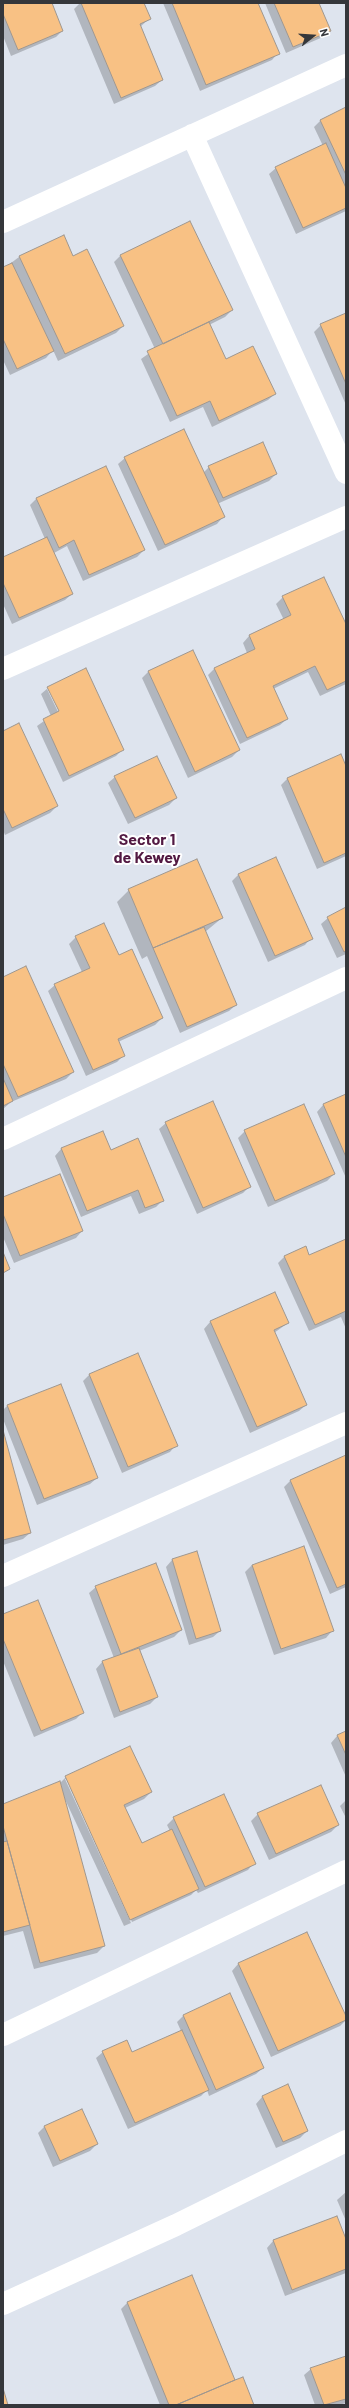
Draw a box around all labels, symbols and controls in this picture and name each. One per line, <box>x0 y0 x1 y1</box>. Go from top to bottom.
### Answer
north arrow <box>293 16 333 56</box>
text: N <box>318 27 332 38</box>
district label: Sector 1 de Kewey <box>113 830 181 868</box>

